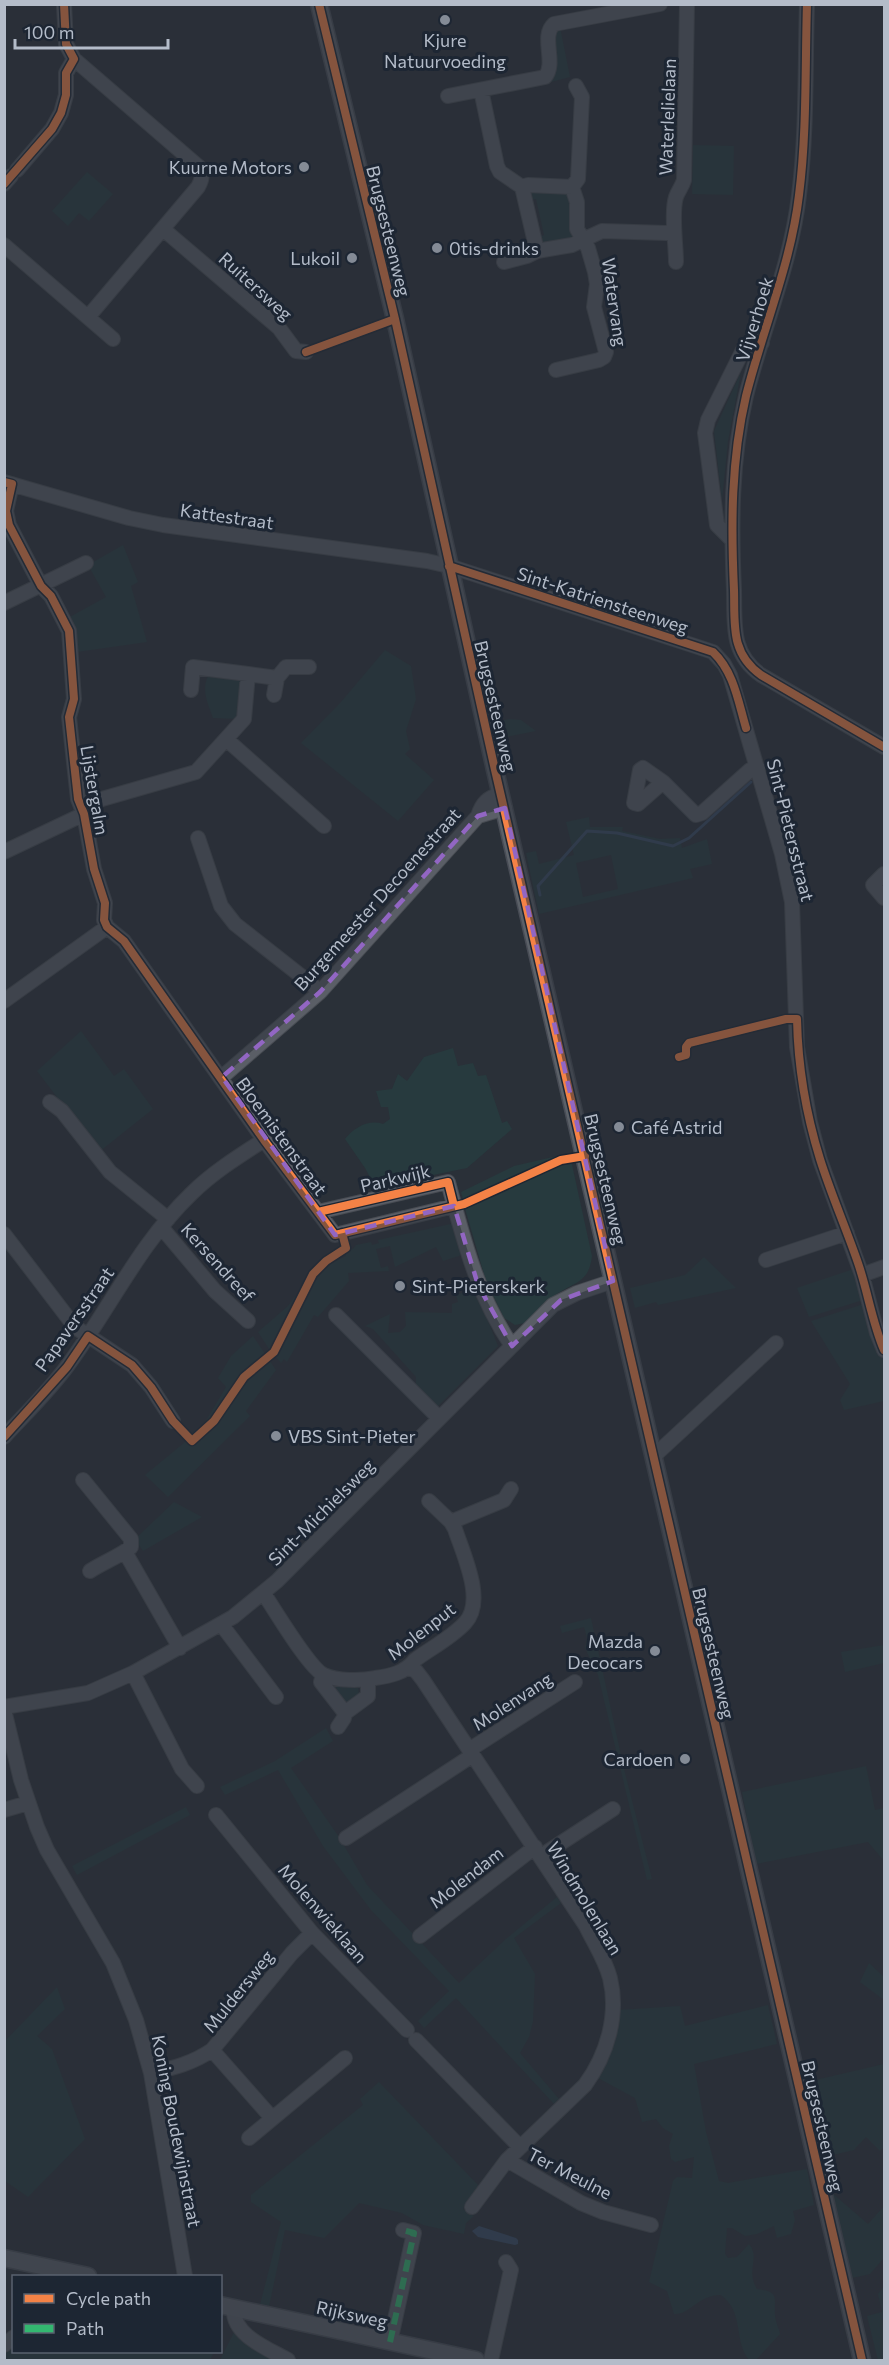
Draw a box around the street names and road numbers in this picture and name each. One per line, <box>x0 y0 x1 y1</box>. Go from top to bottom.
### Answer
street label: Waterlelielaan <box>654 58 680 176</box>
street label: Brugsesteenweg <box>362 163 416 299</box>
street label: Ruitersweg <box>215 247 298 325</box>
street label: Watervang <box>598 256 632 348</box>
street label: Vijverhoek <box>731 274 777 364</box>
street label: Kattestraat <box>179 499 275 533</box>
street label: Sint-Katriensteenweg <box>515 562 692 638</box>
street label: Brugsesteenweg <box>470 638 522 774</box>
street label: Lijstergalm <box>76 743 114 837</box>
street label: Sint-Pietersstraat <box>763 756 819 904</box>
street label: Burgemeester Decoenestraat <box>289 803 465 995</box>
street label: Bloemistenstraat <box>232 1073 332 1199</box>
street label: Brugsesteenweg <box>580 1111 632 1247</box>
street label: Parkwijk <box>358 1159 432 1197</box>
street label: Kersendreef <box>177 1218 260 1307</box>
street label: Papaversstraat <box>30 1262 118 1376</box>
street label: Sint-Michielsweg <box>263 1454 379 1570</box>
street label: Brugsesteenweg <box>688 1585 740 1721</box>
street label: Molenput <box>383 1598 459 1664</box>
street label: Molenvang <box>468 1667 556 1735</box>
street label: Windmolenlaan <box>543 1837 627 1959</box>
street label: Molendam <box>425 1841 507 1913</box>
street label: Molenwieklaan <box>274 1859 372 1967</box>
street label: Muldersweg <box>198 1945 278 2037</box>
street label: Koning Boudewijnstraat <box>148 2033 206 2229</box>
street label: Brugsesteenweg <box>797 2058 849 2194</box>
street label: Ter Meulne <box>524 2142 616 2204</box>
street label: Rijksweg <box>314 2296 390 2332</box>

